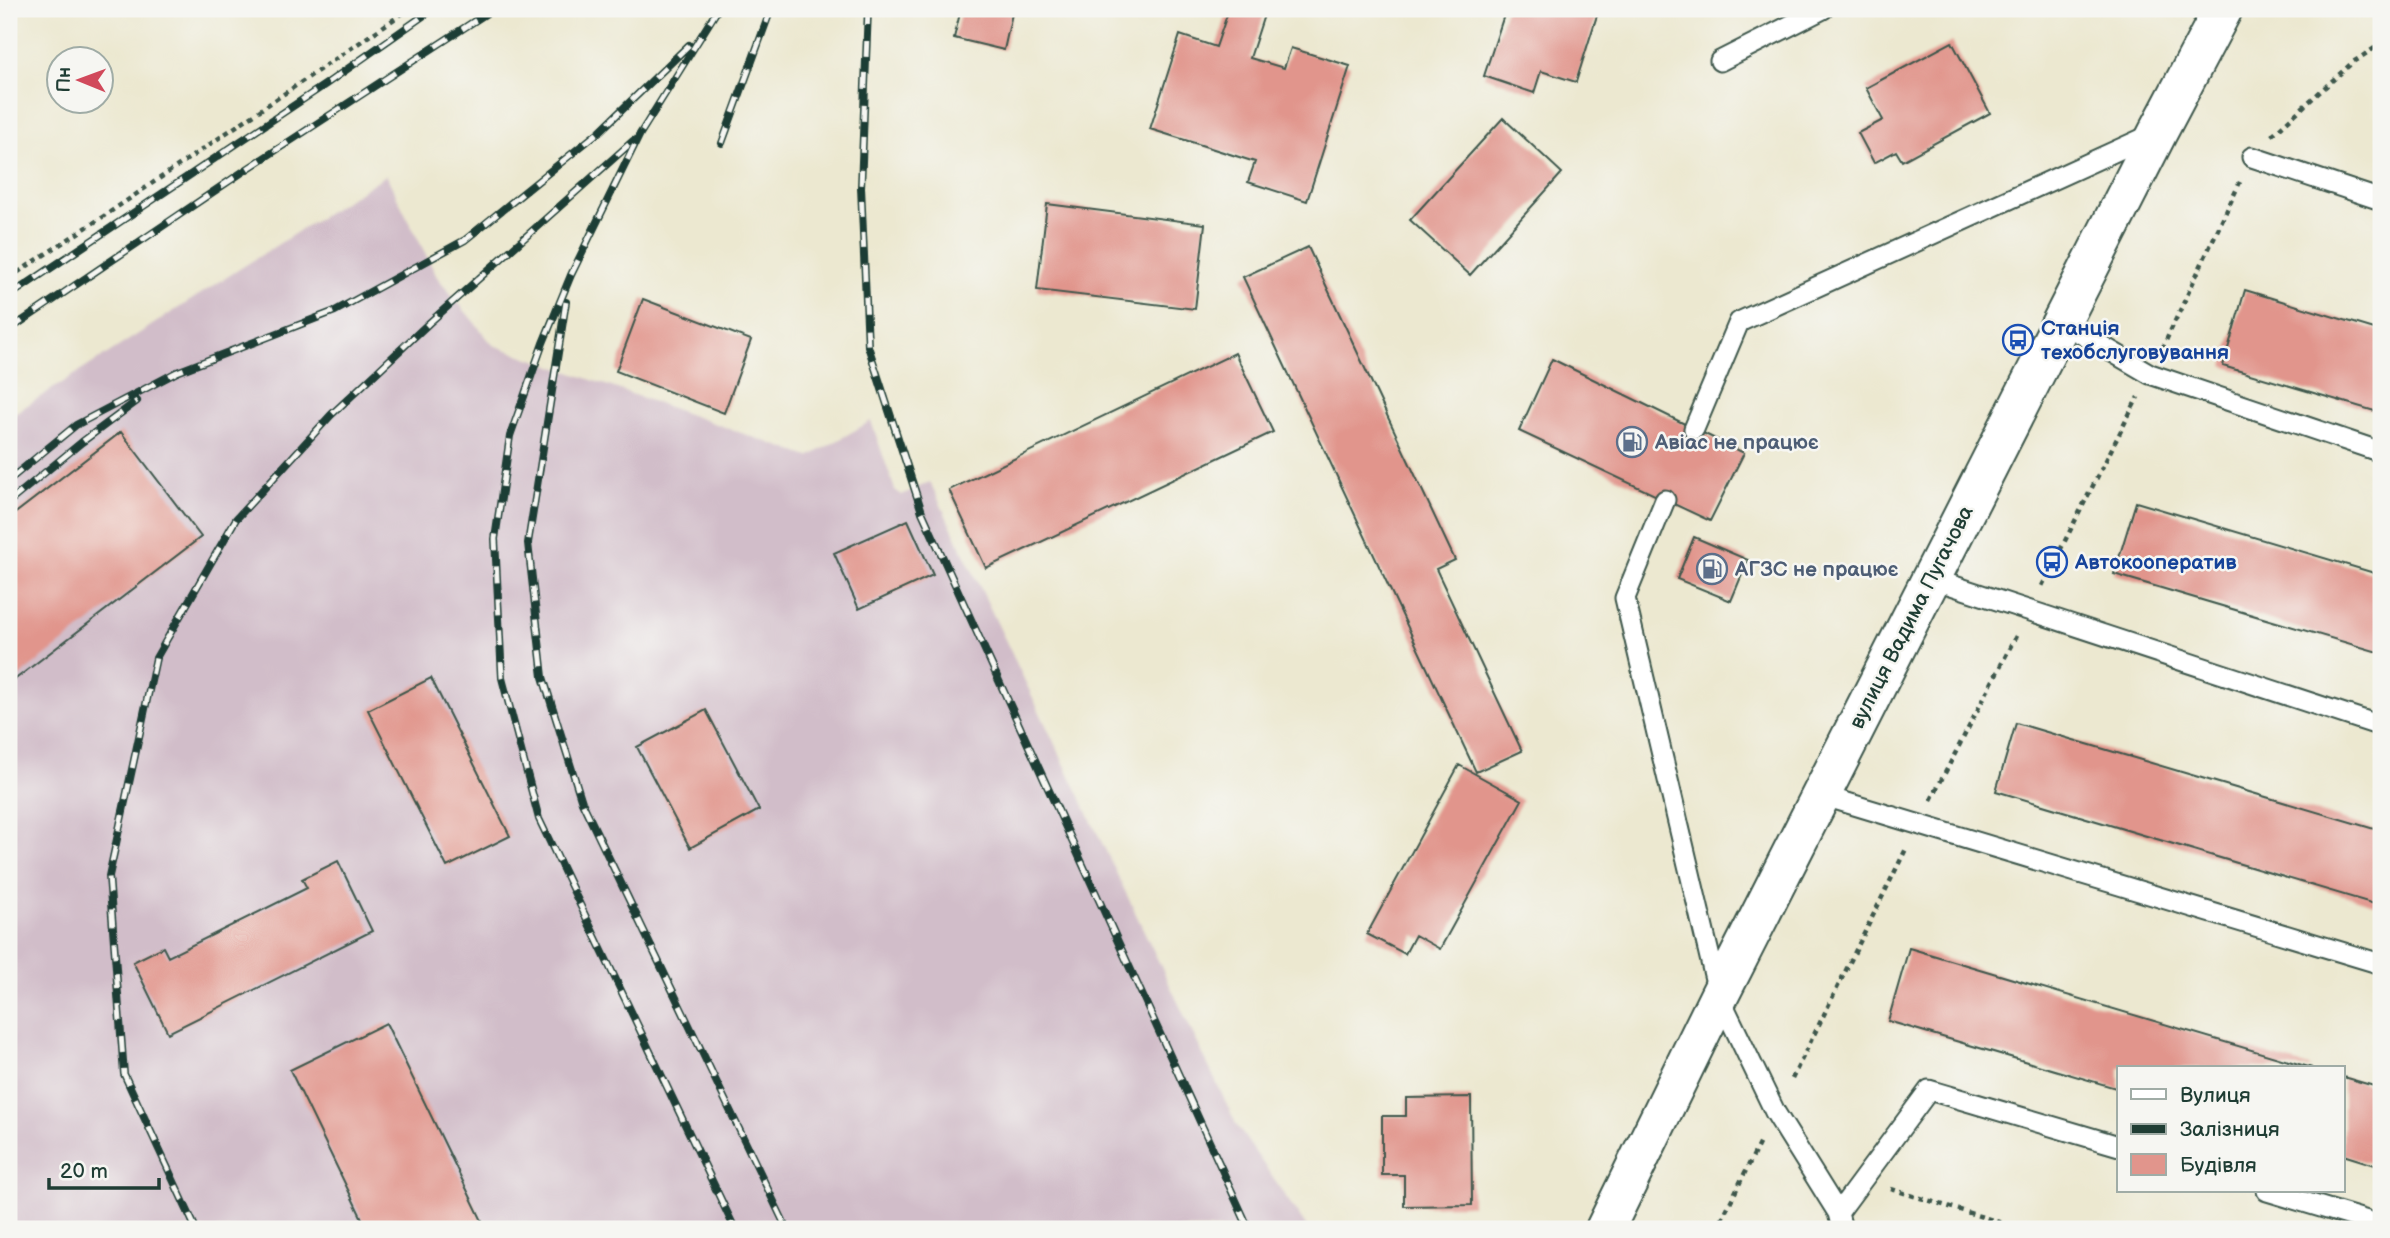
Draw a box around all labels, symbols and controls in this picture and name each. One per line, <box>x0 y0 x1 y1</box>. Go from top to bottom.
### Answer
north arrow <box>46 46 116 116</box>
text: Пн <box>53 67 76 93</box>
place label: Станція техобслуговування <box>2041 316 2229 365</box>
bus stop icon: Станція техобслуговування <box>2001 323 2035 357</box>
fuel station icon: Авіас не працює <box>1615 425 1649 459</box>
place label: Авіас не працює <box>1654 430 1819 455</box>
street label: вулиця Вадима Пугачова <box>1844 501 1979 733</box>
bus stop icon: Автокооператив <box>2035 545 2069 579</box>
place label: Автокооператив <box>2074 550 2237 575</box>
fuel station icon: АГЗС не працює <box>1695 552 1729 586</box>
place label: АГЗС не працює <box>1734 557 1899 582</box>
legend <box>2117 1066 2344 1192</box>
text: Вулиця <box>2180 1083 2251 1108</box>
text: Залізниця <box>2180 1117 2280 1142</box>
scale bar <box>49 1147 159 1191</box>
text: Будівля <box>2180 1153 2257 1178</box>
text: 20 m <box>60 1159 108 1184</box>

